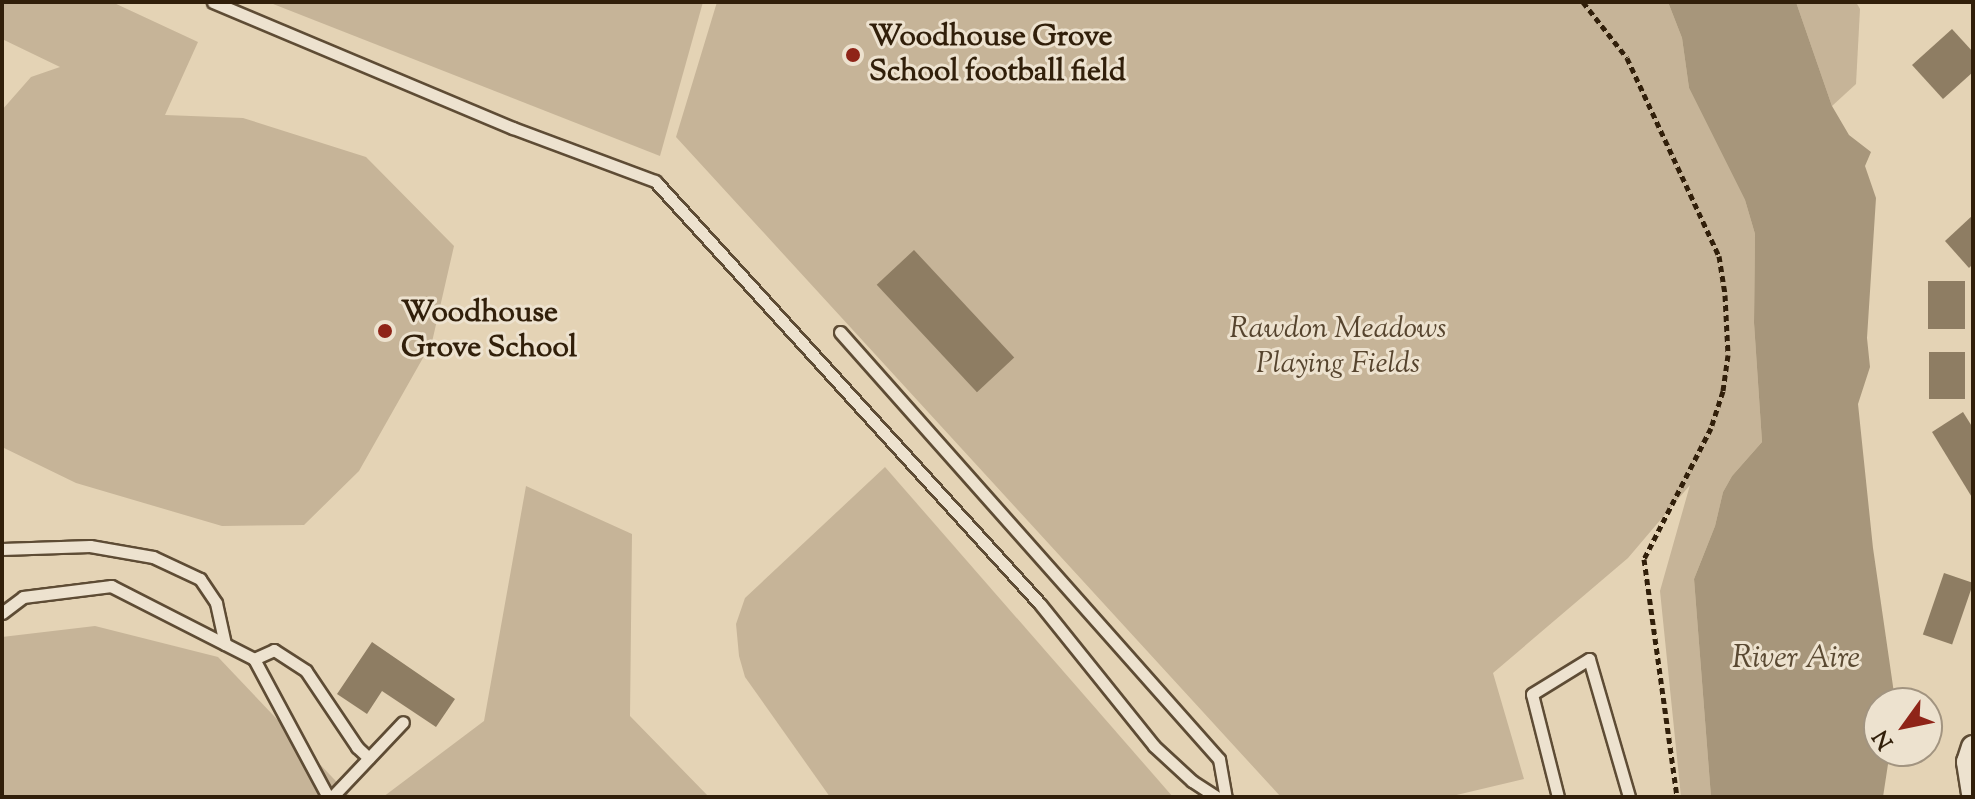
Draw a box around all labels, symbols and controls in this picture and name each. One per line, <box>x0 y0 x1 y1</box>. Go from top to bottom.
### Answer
place label: Woodhouse Grove School football field <box>869 20 1126 90</box>
marker: Woodhouse Grove School football field <box>844 46 862 64</box>
place label: Woodhouse Grove School <box>401 296 577 366</box>
park label: Rawdon Meadows Playing Fields <box>1229 312 1447 382</box>
marker: Woodhouse Grove School <box>376 322 394 340</box>
water label: River Aire <box>1732 640 1860 678</box>
north arrow <box>1863 687 1943 767</box>
text: N <box>1866 723 1903 755</box>

